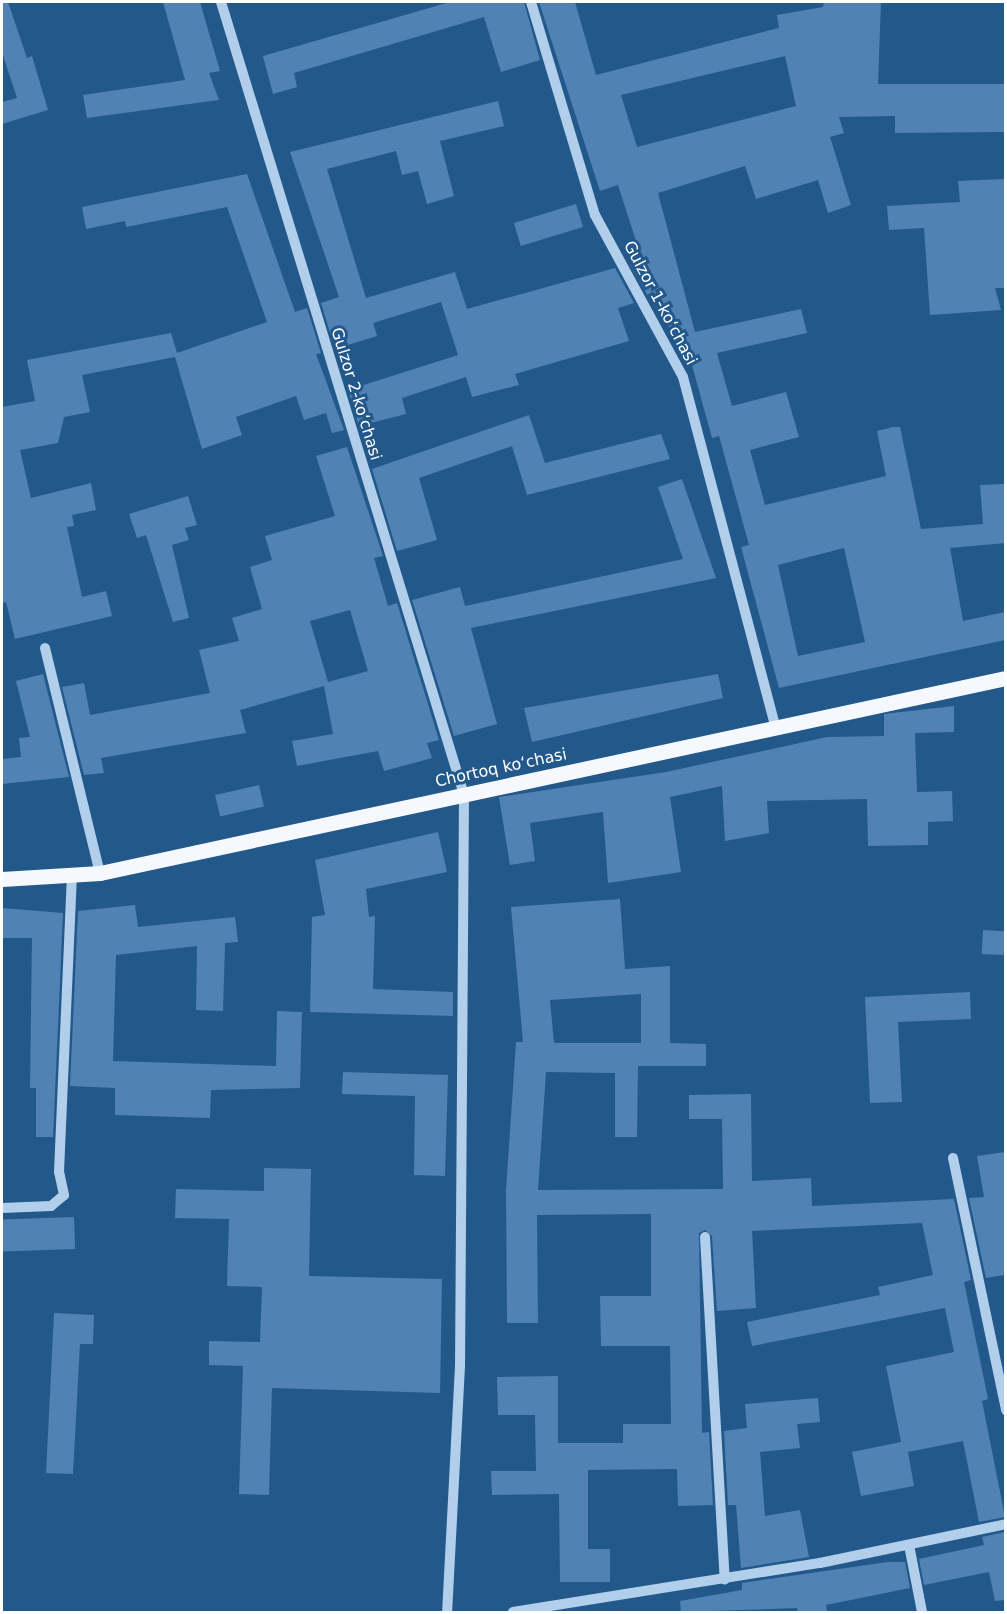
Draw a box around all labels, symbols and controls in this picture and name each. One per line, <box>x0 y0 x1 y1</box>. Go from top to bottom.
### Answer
street label: Gulzor 1-koʻchasi <box>619 238 701 368</box>
street label: Gulzor 2-koʻchasi <box>327 325 385 463</box>
street label: Chortoq koʻchasi <box>433 745 569 791</box>

